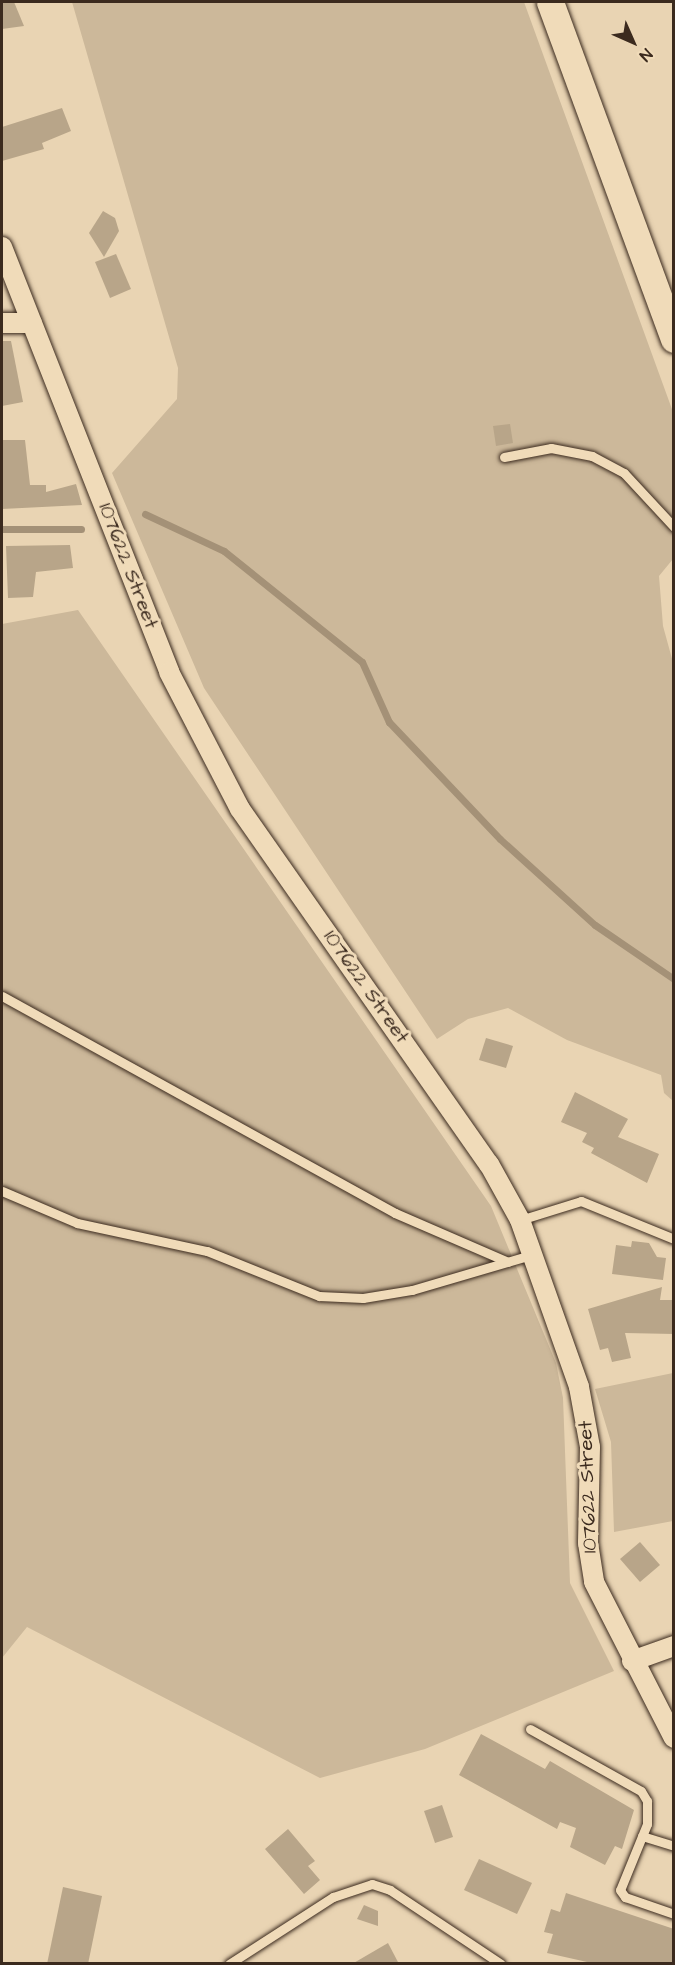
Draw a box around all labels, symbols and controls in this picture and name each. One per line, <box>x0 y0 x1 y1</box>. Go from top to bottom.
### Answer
north arrow <box>603 12 663 72</box>
text: N <box>634 43 657 66</box>
street label: 107622 Street <box>93 500 163 632</box>
street label: 107622 Street <box>318 926 414 1048</box>
street label: 107622 Street <box>574 1420 602 1554</box>

